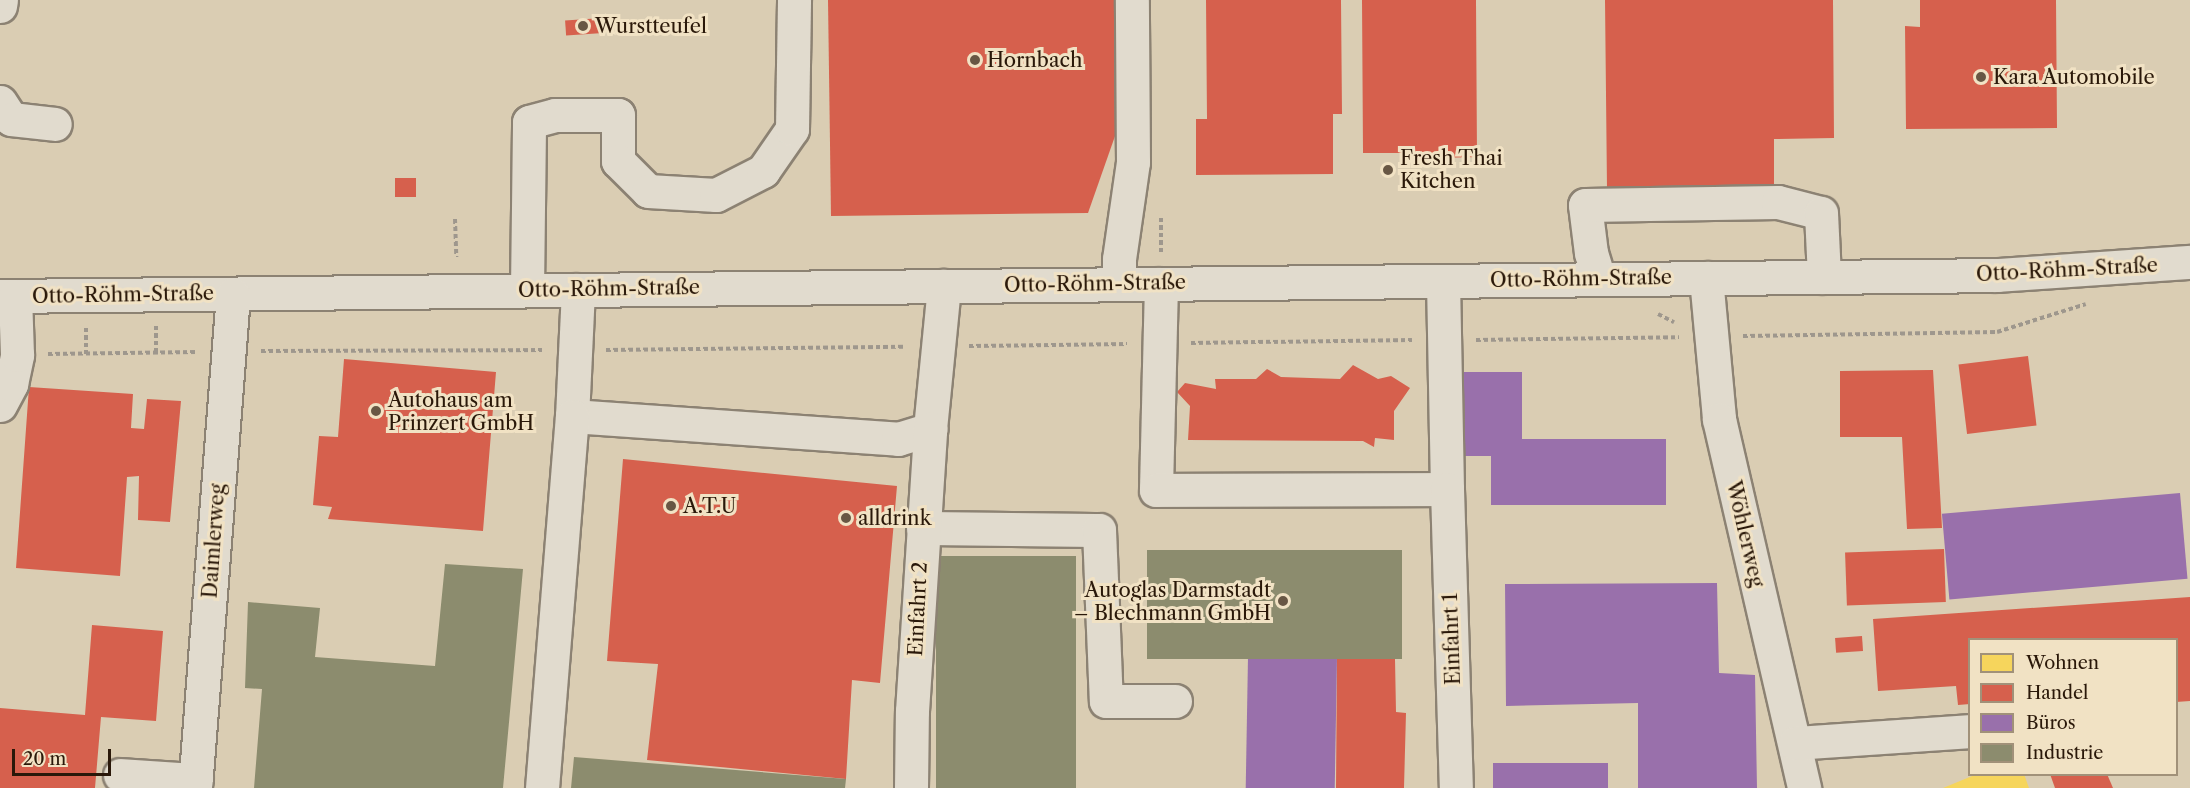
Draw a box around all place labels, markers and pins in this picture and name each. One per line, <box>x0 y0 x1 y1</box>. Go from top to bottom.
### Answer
place label: Wurstteufel <box>595 14 707 38</box>
marker: Wurstteufel <box>576 19 590 33</box>
place label: Hornbach <box>987 48 1082 72</box>
marker: Hornbach <box>968 53 982 67</box>
place label: Kara Automobile <box>1993 65 2156 89</box>
marker: Kara Automobile <box>1974 70 1988 84</box>
place label: Fresh Thai Kitchen <box>1400 146 1503 193</box>
marker: Fresh Thai Kitchen <box>1381 163 1395 177</box>
place label: Autohaus am Prinzert GmbH <box>388 388 534 435</box>
marker: Autohaus am Prinzert GmbH <box>369 404 383 418</box>
place label: A.T.U <box>683 494 736 518</box>
marker: A.T.U <box>664 499 678 513</box>
place label: alldrink <box>858 506 931 530</box>
marker: alldrink <box>839 511 853 525</box>
place label: Autoglas Darmstadt – Blechmann GmbH <box>1074 578 1271 625</box>
marker: Autoglas Darmstadt – Blechmann GmbH <box>1276 594 1290 608</box>

